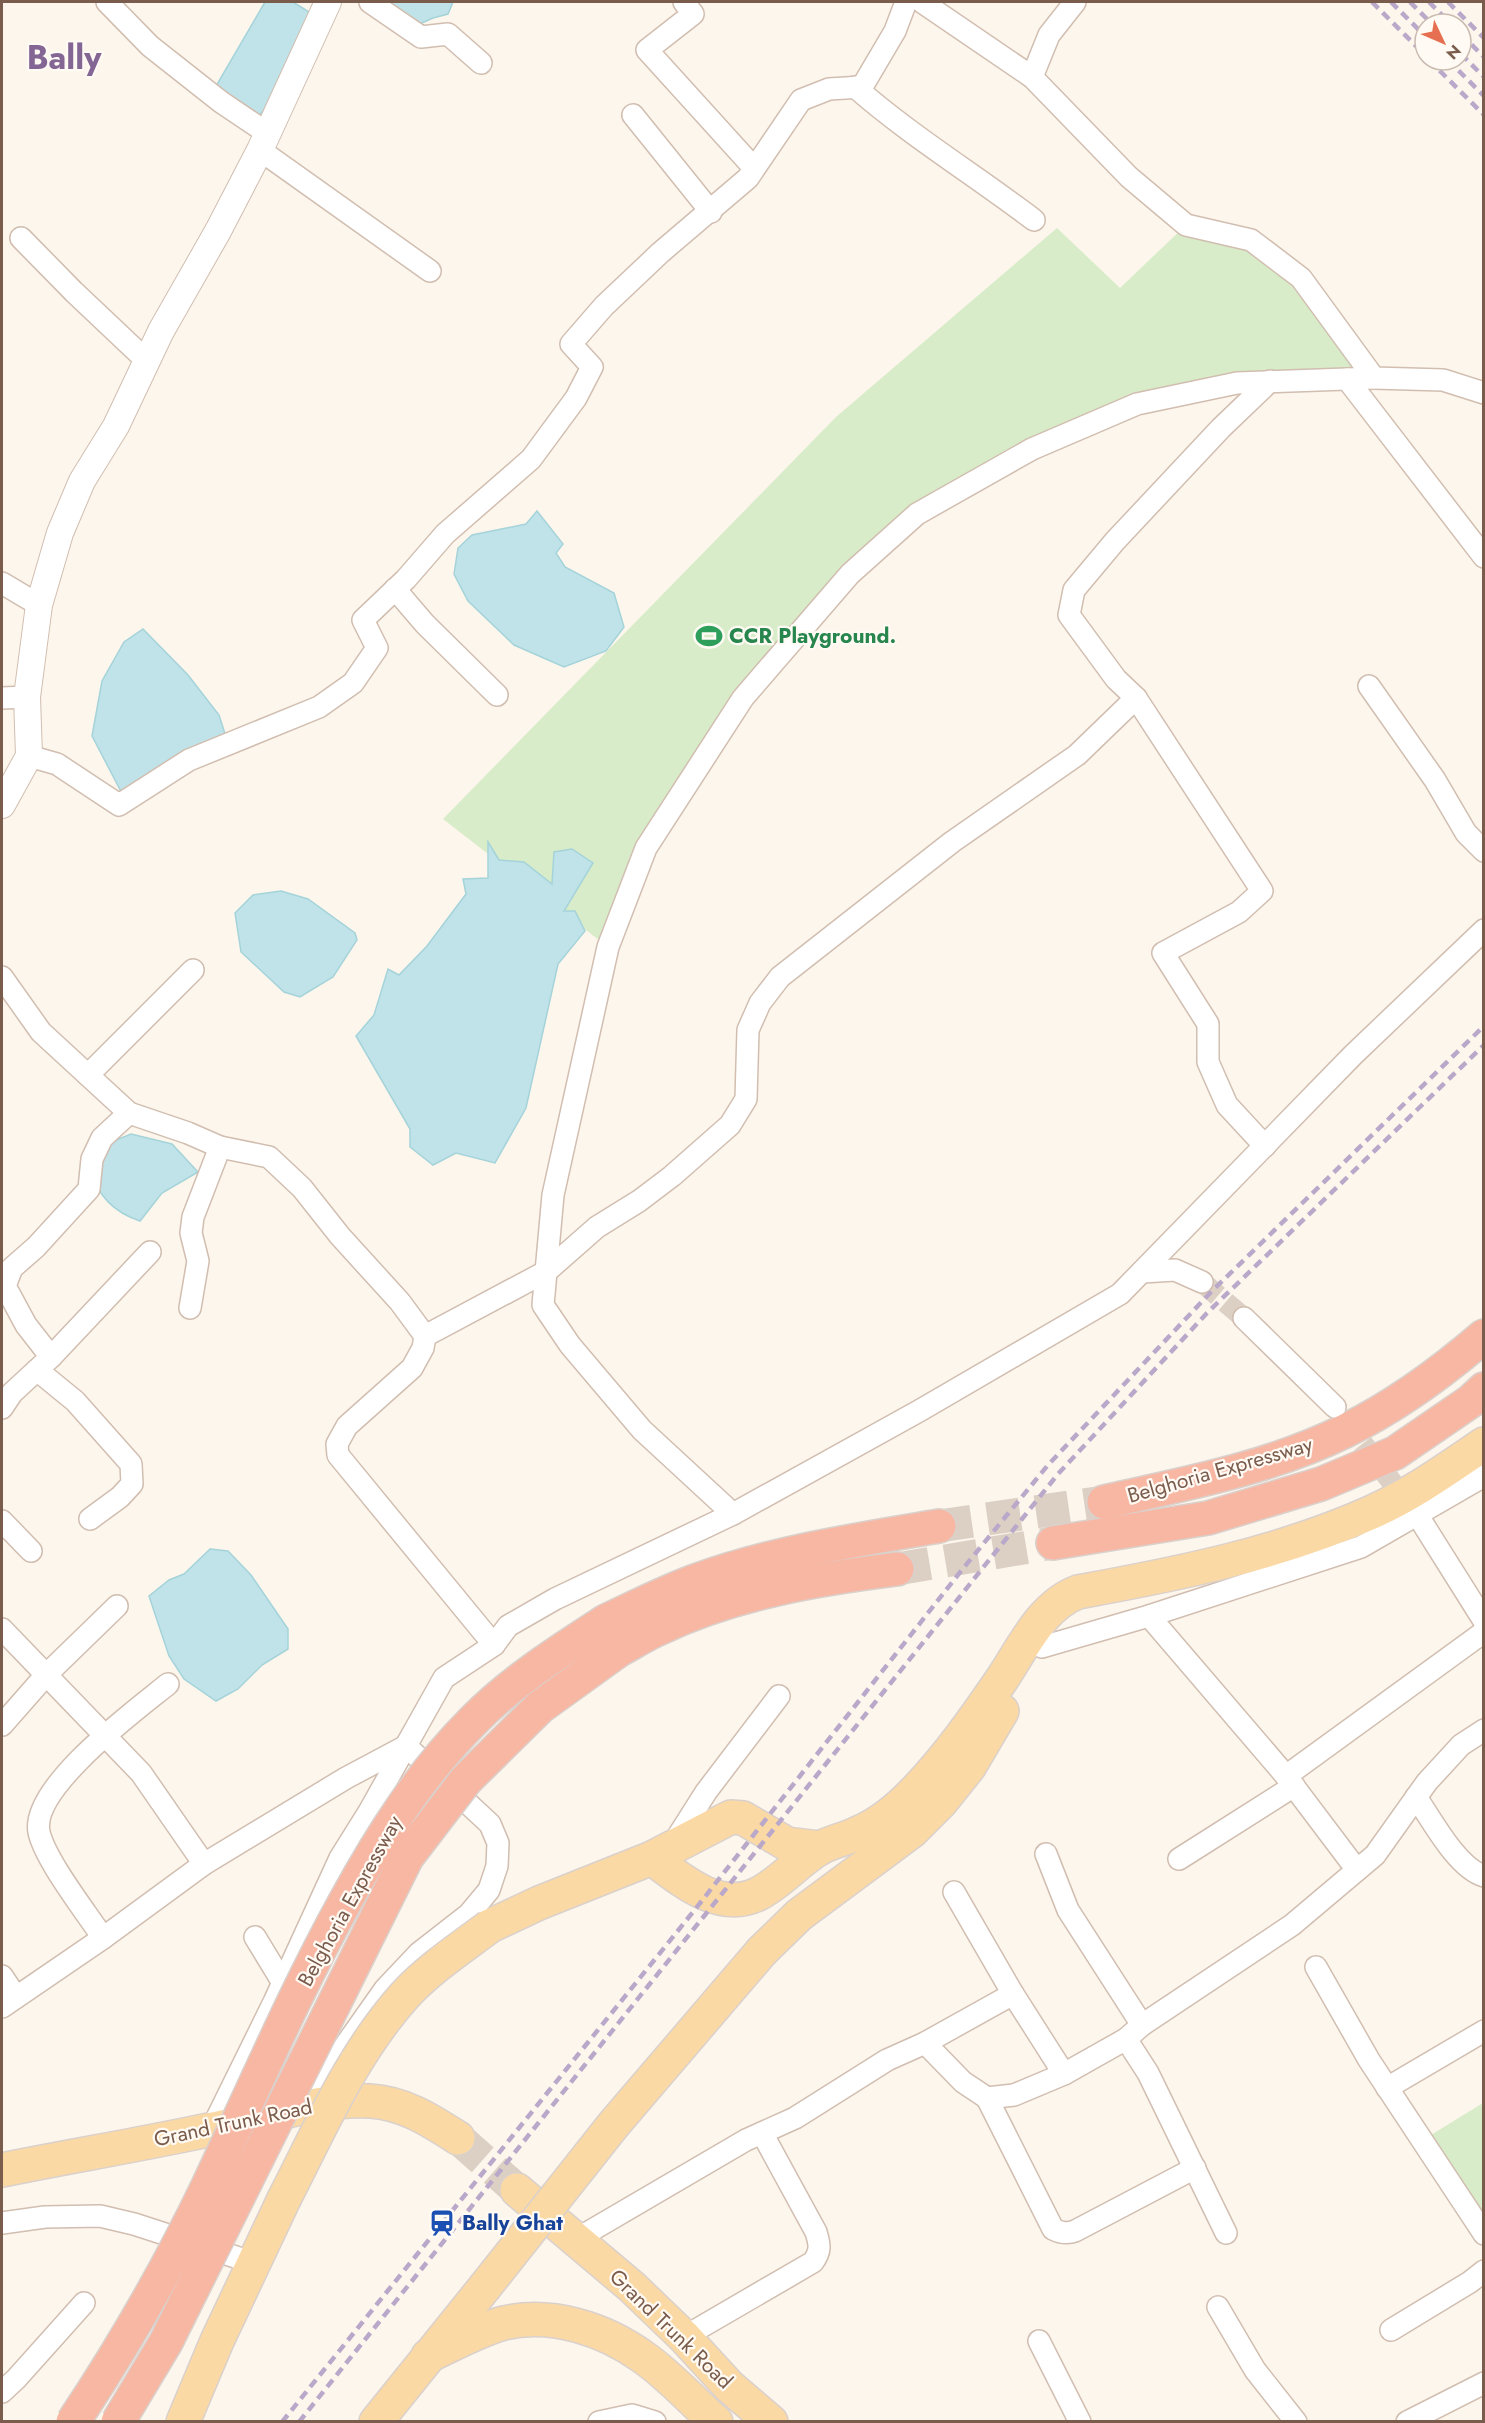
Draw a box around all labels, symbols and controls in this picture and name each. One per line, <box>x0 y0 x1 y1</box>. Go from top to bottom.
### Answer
north arrow <box>1413 12 1473 72</box>
district label: Bally <box>27 34 102 81</box>
text: N <box>1441 40 1466 65</box>
sports icon: CCR Playground. <box>694 621 724 651</box>
place label: CCR Playground. <box>729 621 896 651</box>
street label: Belghoria Expressway <box>1124 1429 1317 1511</box>
street label: Belghoria Expressway <box>291 1809 410 1992</box>
street label: Grand Trunk Road <box>151 2092 315 2154</box>
station icon: Bally Ghat <box>427 2208 457 2238</box>
place label: Bally Ghat <box>462 2208 563 2238</box>
street label: Grand Trunk Road <box>603 2262 739 2396</box>

